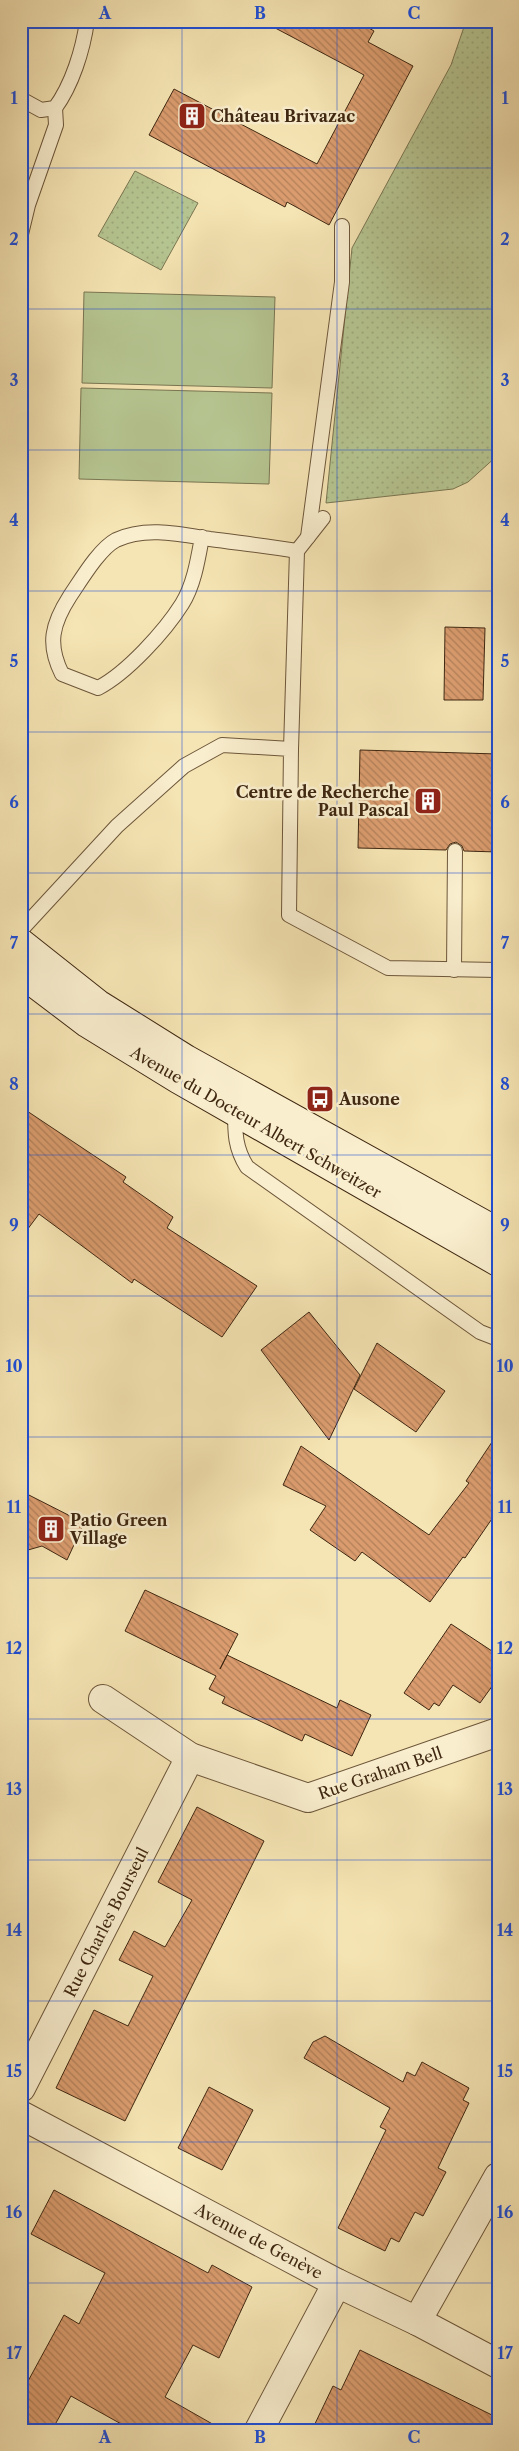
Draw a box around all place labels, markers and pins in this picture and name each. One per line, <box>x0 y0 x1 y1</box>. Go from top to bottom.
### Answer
building icon: Château Brivazac <box>177 101 207 131</box>
place label: Château Brivazac <box>211 106 355 126</box>
place label: Centre de Recherche Paul Pascal <box>236 782 409 820</box>
building icon: Centre de Recherche Paul Pascal <box>413 786 443 816</box>
bus stop icon: Ausone <box>305 1084 335 1114</box>
place label: Ausone <box>338 1089 400 1109</box>
place label: Patio Green Village <box>69 1510 168 1548</box>
building icon: Patio Green Village <box>36 1514 66 1544</box>

